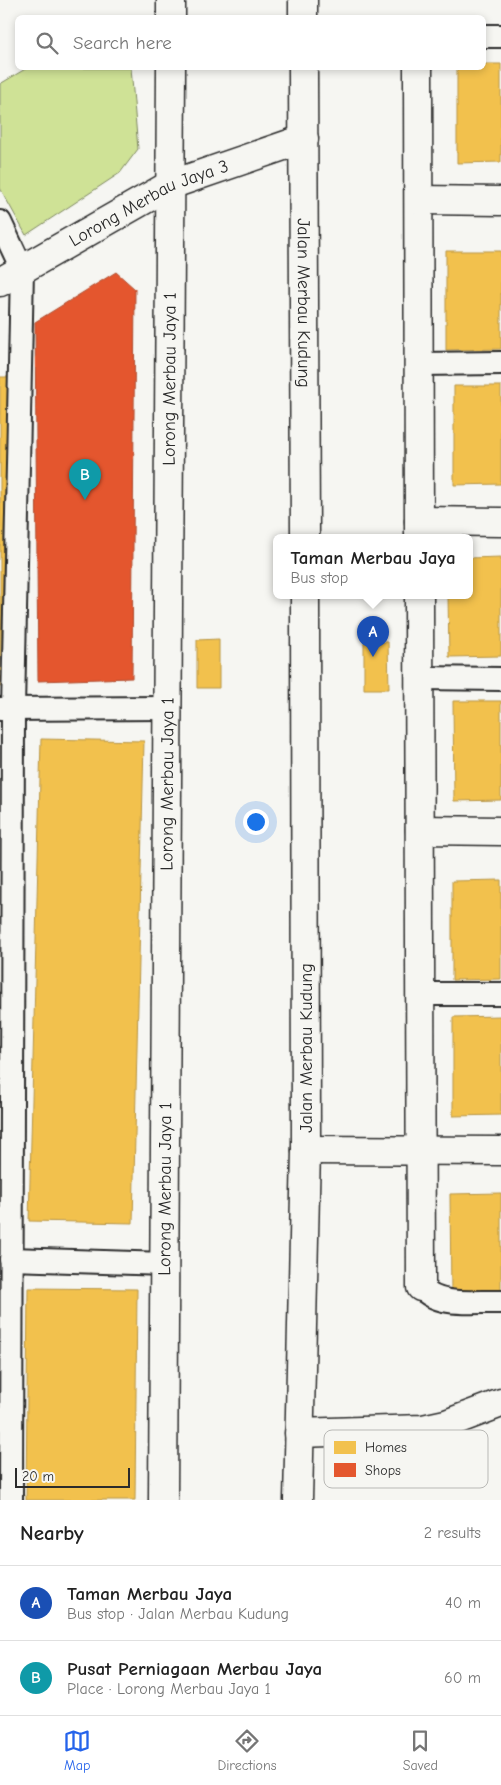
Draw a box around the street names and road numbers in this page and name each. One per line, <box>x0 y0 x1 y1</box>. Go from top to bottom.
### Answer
street label: Lorong Merbau Jaya 3 <box>65 155 231 251</box>
street label: Jalan Merbau Kudung <box>293 218 315 388</box>
street label: Lorong Merbau Jaya 1 <box>158 292 180 466</box>
street label: Lorong Merbau Jaya 1 <box>156 697 178 871</box>
street label: Jalan Merbau Kudung <box>296 963 317 1133</box>
street label: Lorong Merbau Jaya 1 <box>154 1102 176 1276</box>

